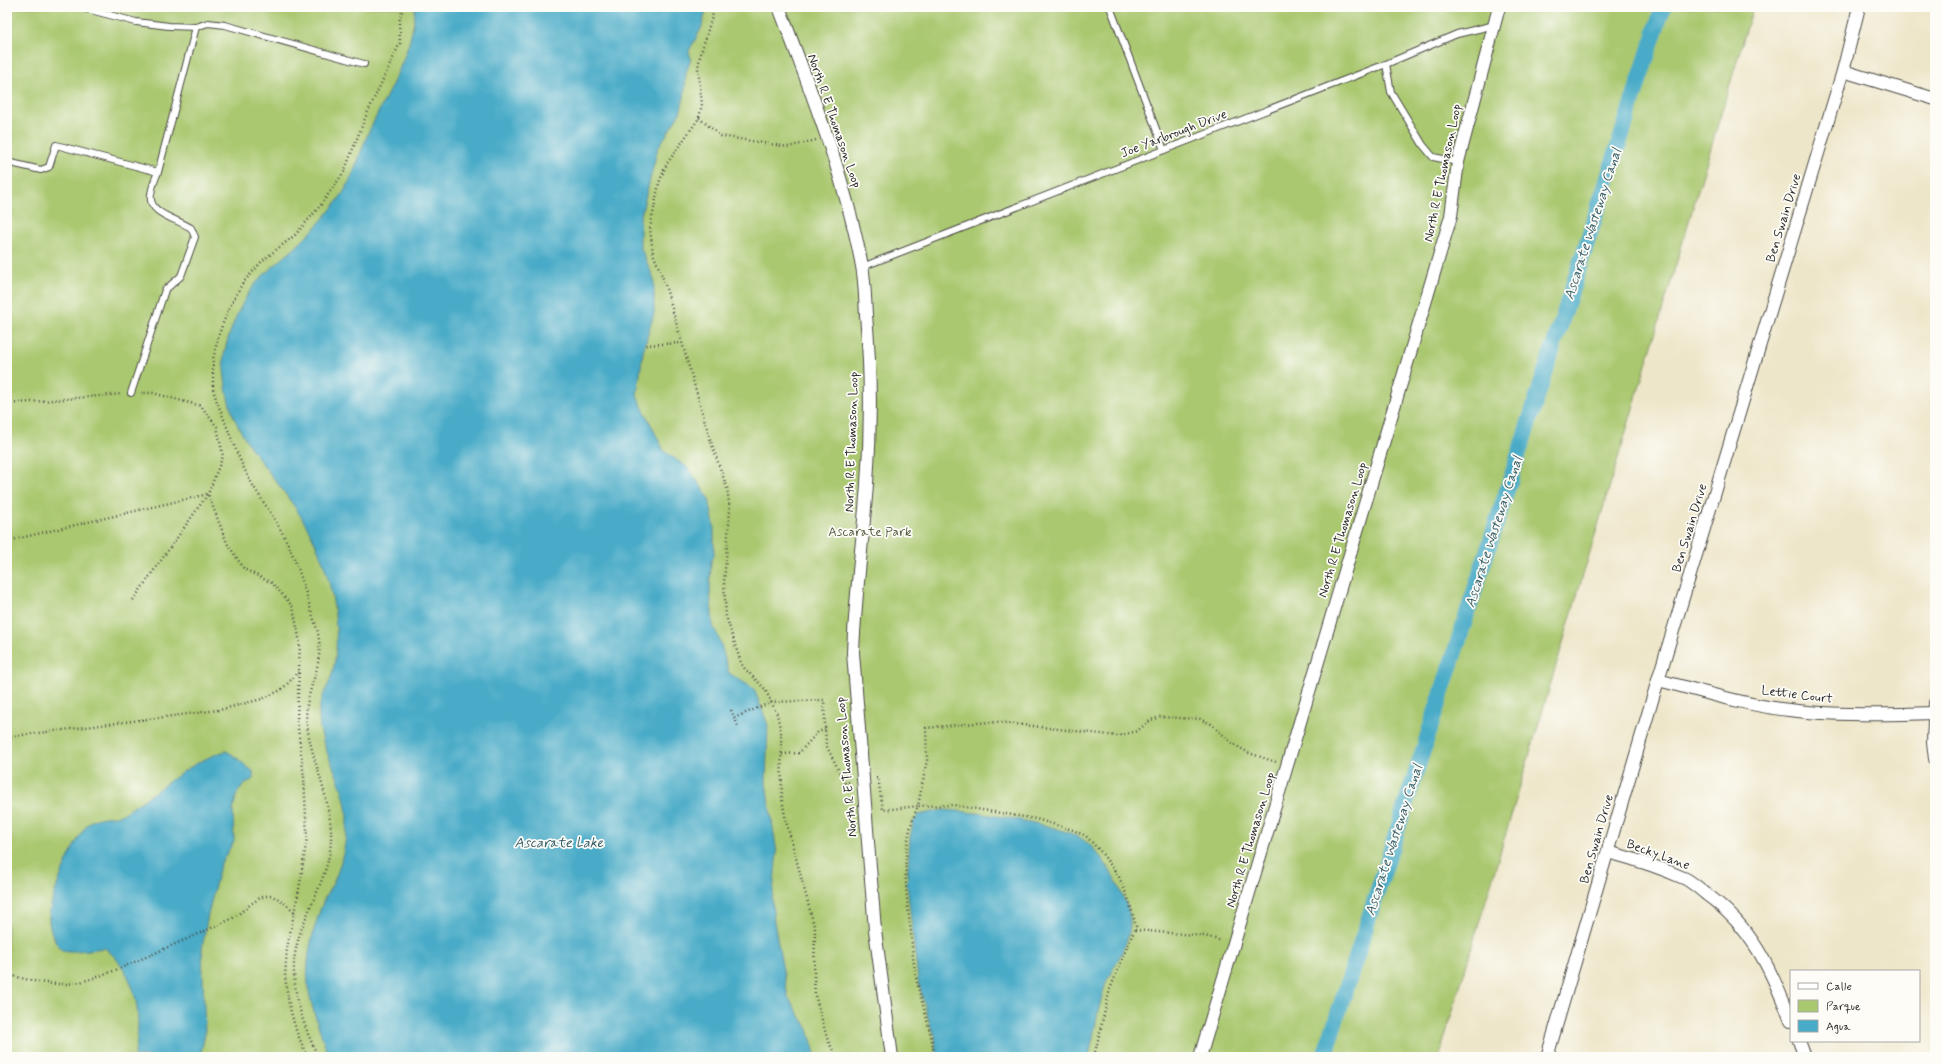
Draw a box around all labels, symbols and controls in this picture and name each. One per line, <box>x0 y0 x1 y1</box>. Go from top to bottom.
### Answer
street label: North R E Thomason Loop <box>803 52 865 191</box>
street label: North R E Thomason Loop <box>1420 102 1466 244</box>
street label: Joe Yarbrough Drive <box>1119 106 1230 162</box>
water label: Ascarate Wasteway Canal <box>1560 145 1626 302</box>
street label: Ben Swain Drive <box>1762 171 1806 264</box>
street label: North R E Thomason Loop <box>841 371 863 513</box>
water label: Ascarate Wasteway Canal <box>1461 453 1527 610</box>
street label: North R E Thomason Loop <box>1314 460 1372 600</box>
street label: Ben Swain Drive <box>1668 481 1712 574</box>
park label: Ascarate Park <box>828 524 912 541</box>
street label: Lettie Court <box>1760 682 1834 708</box>
street label: North R E Thomason Loop <box>832 696 862 838</box>
water label: Ascarate Wasteway Canal <box>1361 761 1427 918</box>
street label: North R E Thomason Loop <box>1222 770 1280 910</box>
street label: Ben Swain Drive <box>1576 792 1618 886</box>
water label: Ascarate Lake <box>515 834 604 852</box>
street label: Becky Lane <box>1624 836 1692 874</box>
legend <box>1790 970 1920 1042</box>
text: Calle <box>1826 979 1852 995</box>
text: Parque <box>1826 999 1861 1015</box>
text: Agua <box>1826 1019 1851 1035</box>

